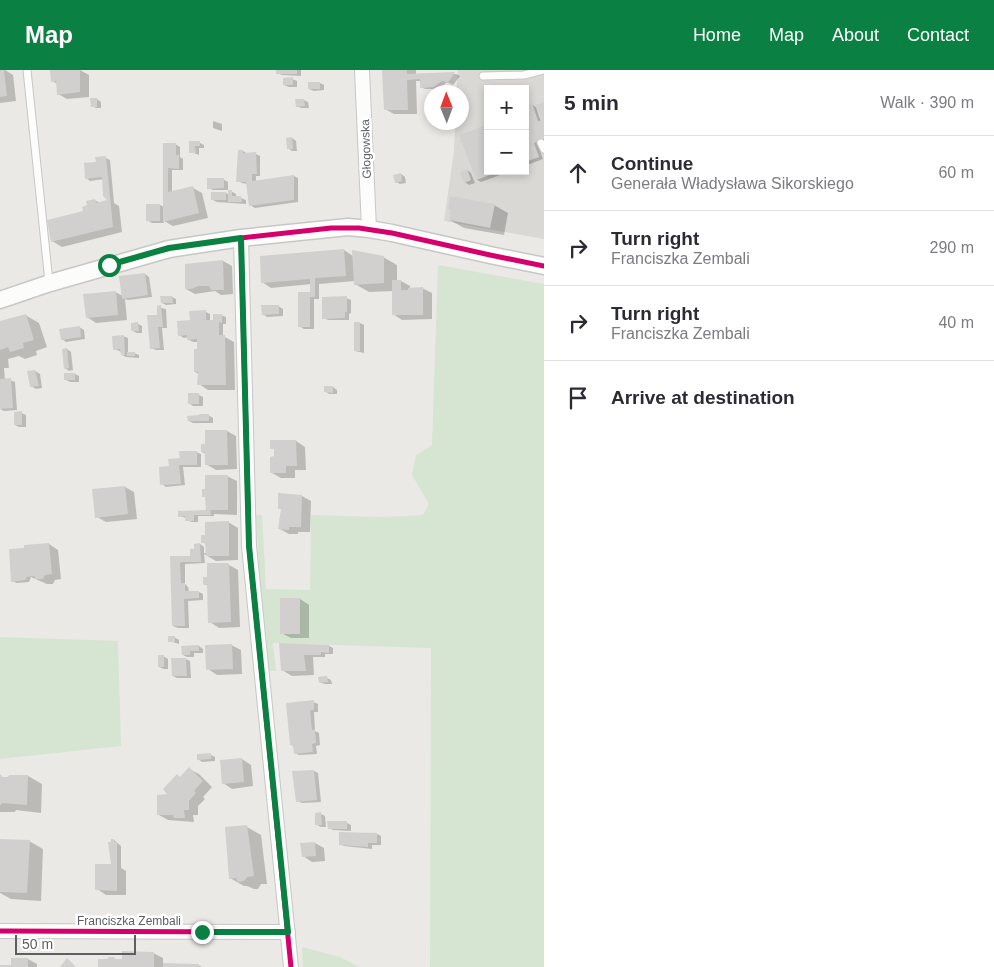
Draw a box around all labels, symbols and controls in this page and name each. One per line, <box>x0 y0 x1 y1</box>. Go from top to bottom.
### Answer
text: Map <box>25 21 73 48</box>
text: Home <box>693 25 741 45</box>
text: Map <box>769 25 804 45</box>
text: About <box>832 25 879 45</box>
text: Contact <box>907 25 969 45</box>
north arrow <box>424 85 469 130</box>
map controls <box>484 85 529 175</box>
button: + <box>484 85 529 130</box>
text: 5 min <box>564 91 619 114</box>
text: Walk · 390 m <box>880 94 974 111</box>
street label: Głogowska <box>358 119 374 179</box>
button: − <box>484 130 529 175</box>
text: Continue <box>611 153 693 174</box>
icon: ahead <box>564 159 592 187</box>
text: 60 m <box>938 164 974 181</box>
text: Generała Władysława Sikorskiego <box>611 175 854 192</box>
text: Turn right <box>611 228 699 249</box>
icon: right <box>564 234 592 262</box>
text: 290 m <box>930 239 974 256</box>
text: Franciszka Zembali <box>611 250 750 267</box>
route start <box>98 254 121 277</box>
text: Turn right <box>611 303 699 324</box>
icon: right <box>564 309 592 337</box>
text: 40 m <box>938 314 974 331</box>
text: Franciszka Zembali <box>611 325 750 342</box>
icon: arrive <box>564 384 592 412</box>
text: Arrive at destination <box>611 387 795 408</box>
street label: Franciszka Zembali <box>77 914 181 928</box>
route end <box>191 921 214 944</box>
scale bar <box>15 932 136 955</box>
text: 50 m <box>22 936 53 952</box>

